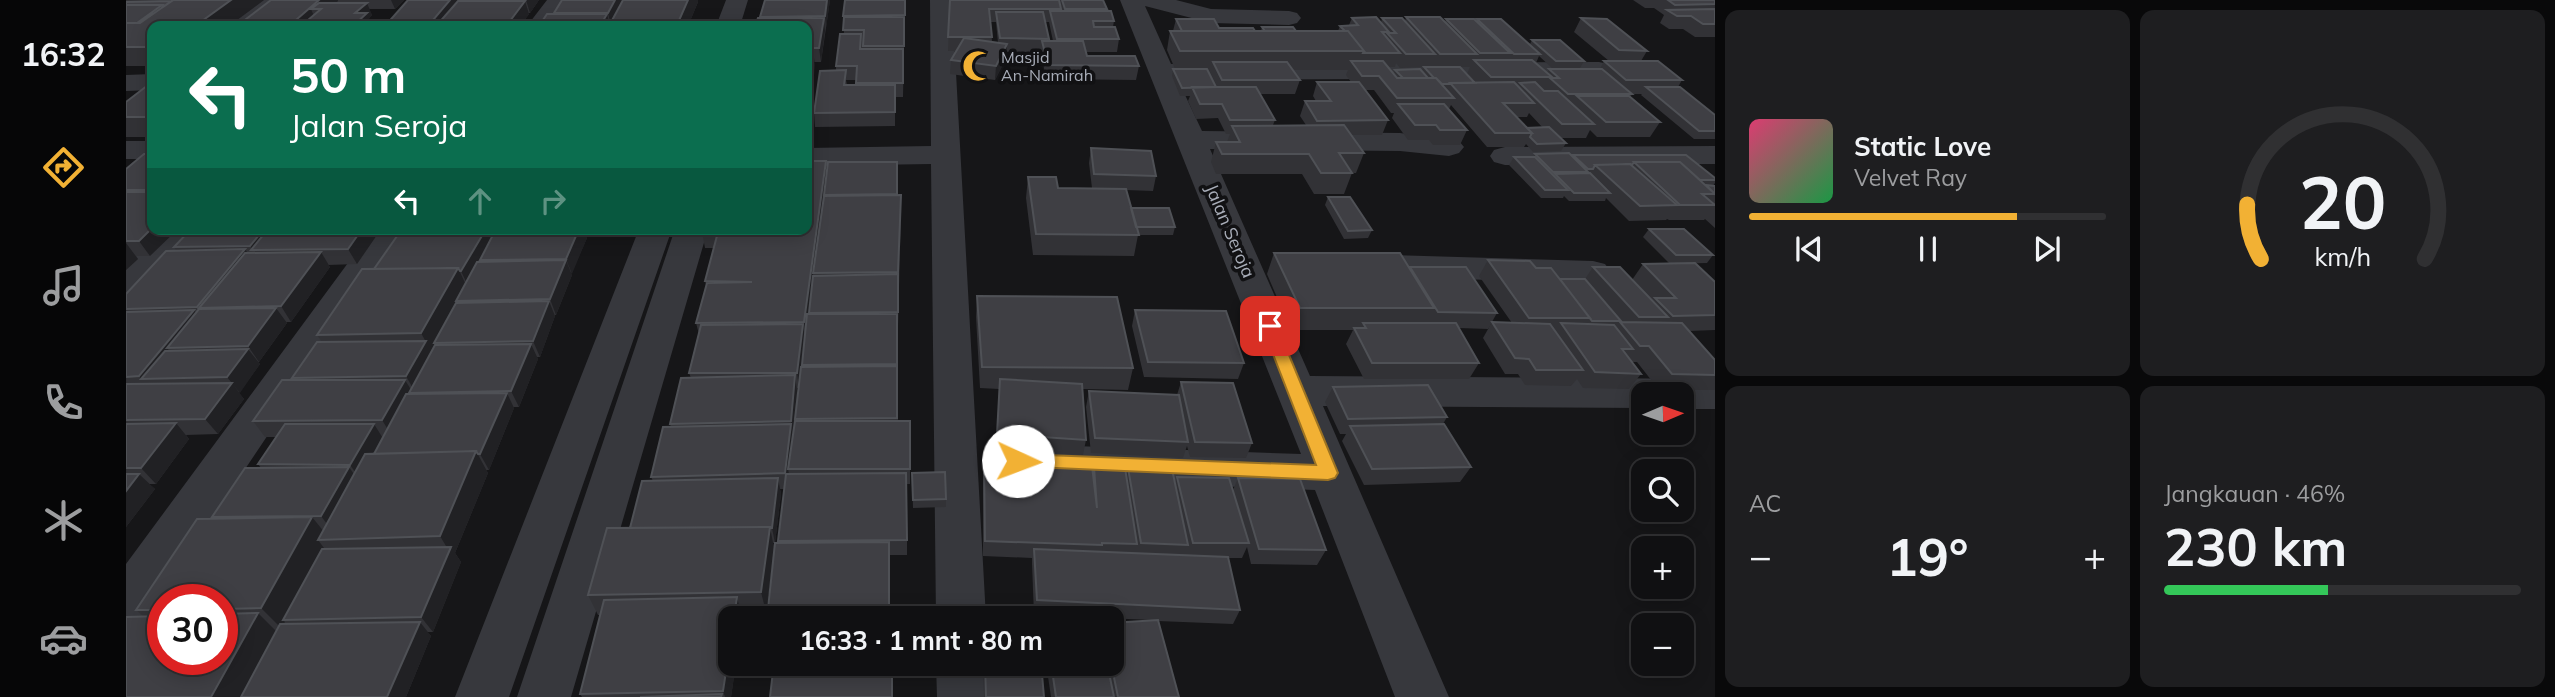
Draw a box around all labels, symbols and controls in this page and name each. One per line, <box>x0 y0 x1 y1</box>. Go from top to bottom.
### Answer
text: 16:32 <box>21 34 105 74</box>
text: 50 m <box>290 44 406 105</box>
place label: Masjid An-Namirah <box>1001 47 1093 85</box>
icon: left <box>175 49 266 140</box>
mosque icon: Masjid An-Namirah <box>961 49 995 83</box>
text: Jalan Seroja <box>290 105 468 145</box>
text: Static Love <box>1854 130 1991 163</box>
icon: directions <box>39 143 88 192</box>
text: 20 <box>2299 157 2386 248</box>
text: Velvet Ray <box>1854 163 1967 192</box>
street label: Jalan Seroja <box>1200 180 1261 281</box>
icon: left <box>388 182 426 220</box>
icon: ahead <box>461 182 499 220</box>
icon: right <box>534 182 572 220</box>
icon: previous <box>1790 230 1828 268</box>
icon: pause <box>1909 230 1947 268</box>
icon: next <box>2028 230 2066 268</box>
text: km/h <box>2314 241 2371 272</box>
icon: music <box>39 261 88 310</box>
pin <box>1240 296 1300 356</box>
icon: arrive <box>1251 307 1289 345</box>
icon: phone <box>39 378 88 427</box>
north arrow <box>1631 382 1694 444</box>
map controls <box>1631 382 1694 676</box>
position arrow <box>981 424 1055 498</box>
button: search <box>1631 459 1694 522</box>
text: Jangkauan · 46% <box>2164 479 2345 508</box>
text: AC <box>1749 489 1781 518</box>
icon: climate <box>39 496 88 545</box>
text: 230 km <box>2164 514 2347 579</box>
text: 19° <box>1886 524 1969 589</box>
text: − <box>1749 532 1772 580</box>
text: + <box>2083 532 2106 580</box>
button: + <box>1631 536 1694 599</box>
speed limit sign: 30 <box>147 584 238 675</box>
button: − <box>1631 613 1694 676</box>
icon: car <box>39 614 88 663</box>
text: 16:33 · 1 mnt · 80 m <box>799 624 1043 657</box>

